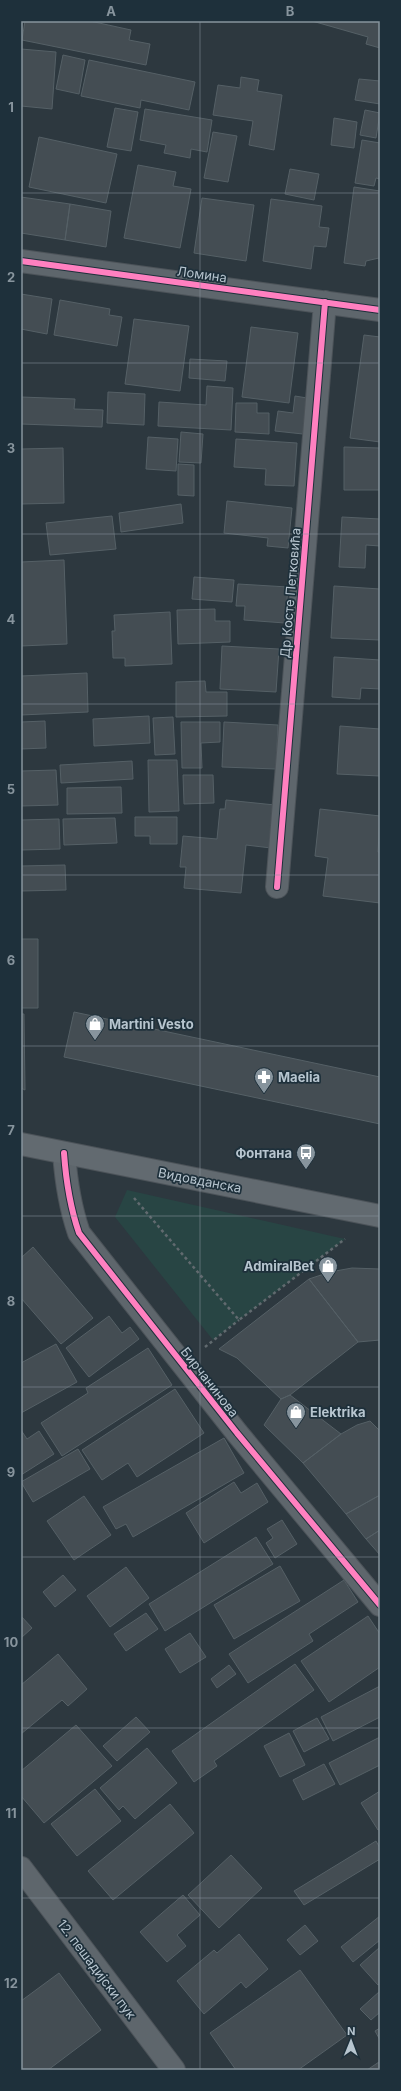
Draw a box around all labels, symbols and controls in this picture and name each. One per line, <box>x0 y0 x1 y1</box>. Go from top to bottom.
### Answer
text: A <box>106 3 116 19</box>
text: B <box>286 3 295 19</box>
text: 1 <box>8 99 14 115</box>
street label: Ломина <box>176 263 228 285</box>
text: 2 <box>7 269 15 285</box>
text: 3 <box>7 440 15 456</box>
street label: Др Косте Петковића <box>276 527 304 659</box>
text: 4 <box>7 611 16 627</box>
text: 5 <box>7 781 15 797</box>
text: 6 <box>7 952 15 968</box>
shop icon: Martini Vesto <box>84 1013 106 1041</box>
place label: Martini Vesto <box>109 1016 194 1032</box>
pharmacy icon: Maelia <box>253 1066 275 1094</box>
place label: Maelia <box>278 1069 320 1085</box>
text: 7 <box>7 1122 15 1138</box>
bus stop icon: Фонтана <box>295 1142 317 1170</box>
place label: Фонтана <box>235 1145 292 1161</box>
street label: Видовданска <box>157 1164 243 1196</box>
shop icon: AdmiralBet <box>317 1255 339 1283</box>
place label: AdmiralBet <box>244 1258 314 1274</box>
text: 8 <box>7 1293 15 1309</box>
street label: Бирчанинова <box>178 1344 242 1420</box>
shop icon: Elektrika <box>285 1401 307 1429</box>
place label: Elektrika <box>310 1404 365 1420</box>
text: 9 <box>7 1464 15 1480</box>
text: 10 <box>4 1634 18 1650</box>
text: 11 <box>5 1805 17 1821</box>
street label: 12. пешадијски пук <box>54 1916 140 2022</box>
text: 12 <box>4 1975 18 1991</box>
north arrow <box>331 2021 371 2061</box>
text: N <box>347 2024 355 2038</box>

